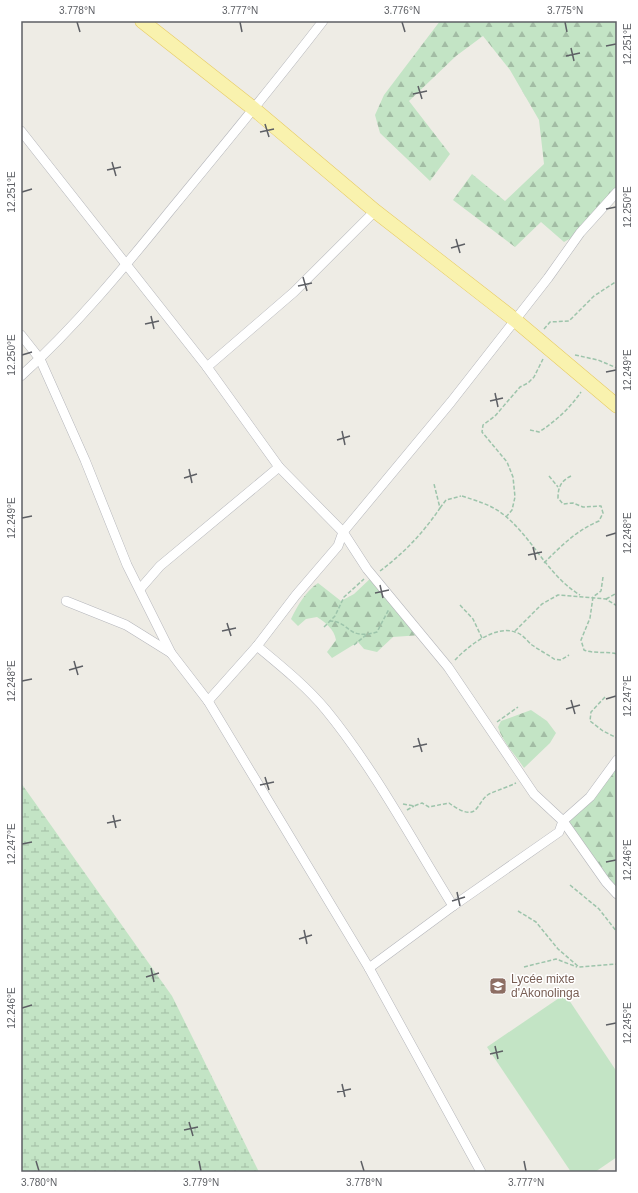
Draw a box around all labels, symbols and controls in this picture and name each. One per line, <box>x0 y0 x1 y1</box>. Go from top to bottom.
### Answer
text: 3.778°N <box>59 5 95 16</box>
text: 3.777°N <box>222 5 258 16</box>
text: 3.776°N <box>384 5 420 16</box>
text: 3.775°N <box>547 5 583 16</box>
text: 12.251°E <box>622 23 633 65</box>
text: 12.251°E <box>6 171 17 213</box>
text: 12.250°E <box>622 186 633 228</box>
text: 12.250°E <box>6 334 17 376</box>
text: 12.249°E <box>622 349 633 391</box>
text: 12.249°E <box>6 497 17 539</box>
text: 12.248°E <box>622 512 633 554</box>
text: 12.248°E <box>6 660 17 702</box>
text: 12.247°E <box>622 675 633 717</box>
text: 12.247°E <box>6 823 17 865</box>
text: 12.246°E <box>622 839 633 881</box>
place label: Lycée mixte d'Akonolinga <box>511 972 580 1000</box>
school or university icon: Lycée mixte d'Akonolinga <box>488 976 508 996</box>
text: 12.246°E <box>6 987 17 1029</box>
text: 12.245°E <box>622 1002 633 1044</box>
text: 3.780°N <box>21 1177 57 1188</box>
text: 3.779°N <box>183 1177 219 1188</box>
text: 3.778°N <box>346 1177 382 1188</box>
text: 3.777°N <box>508 1177 544 1188</box>

